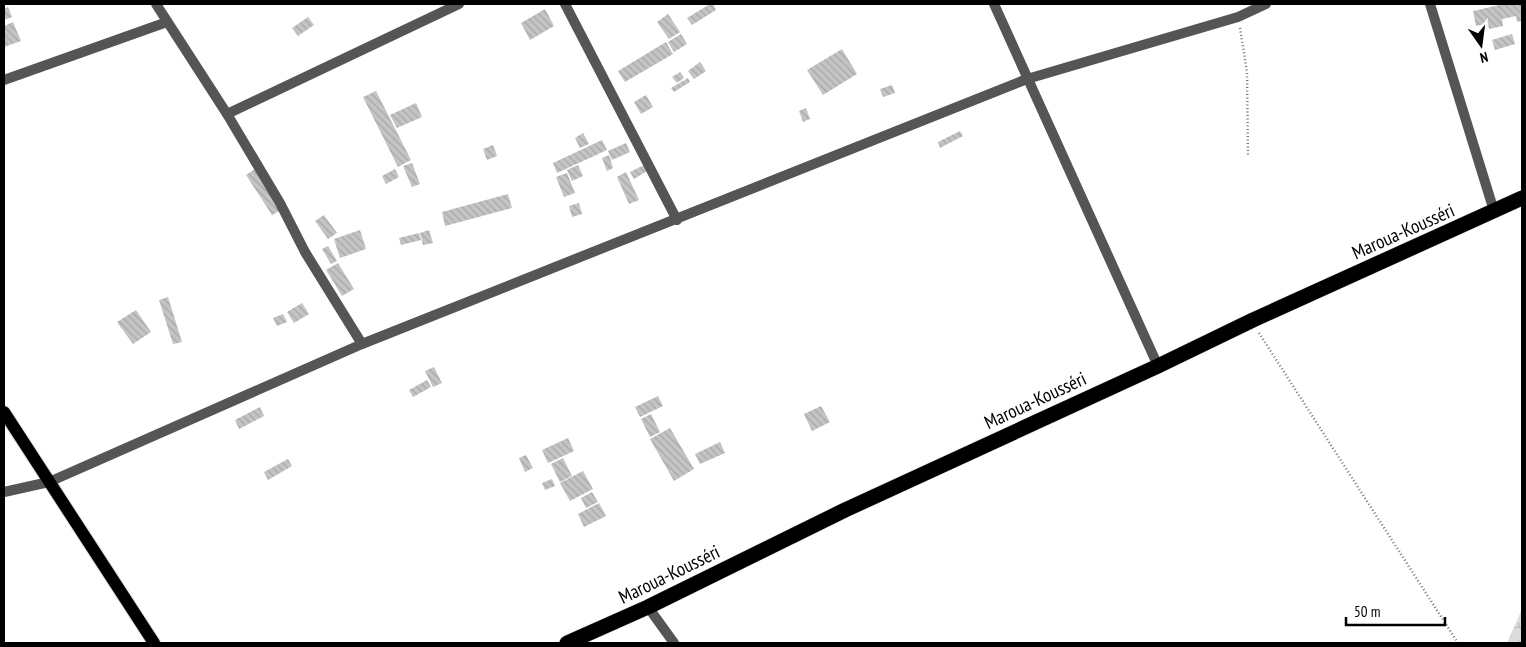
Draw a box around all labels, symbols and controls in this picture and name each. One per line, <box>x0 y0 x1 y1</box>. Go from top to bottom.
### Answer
north arrow <box>1456 20 1506 70</box>
text: N <box>1478 48 1490 67</box>
street label: Maroua-Kousséri <box>1348 198 1458 264</box>
street label: Maroua-Kousséri <box>980 366 1090 434</box>
street label: Maroua-Kousséri <box>614 539 724 609</box>
scale bar <box>1346 594 1445 626</box>
text: 50 m <box>1354 602 1380 621</box>

